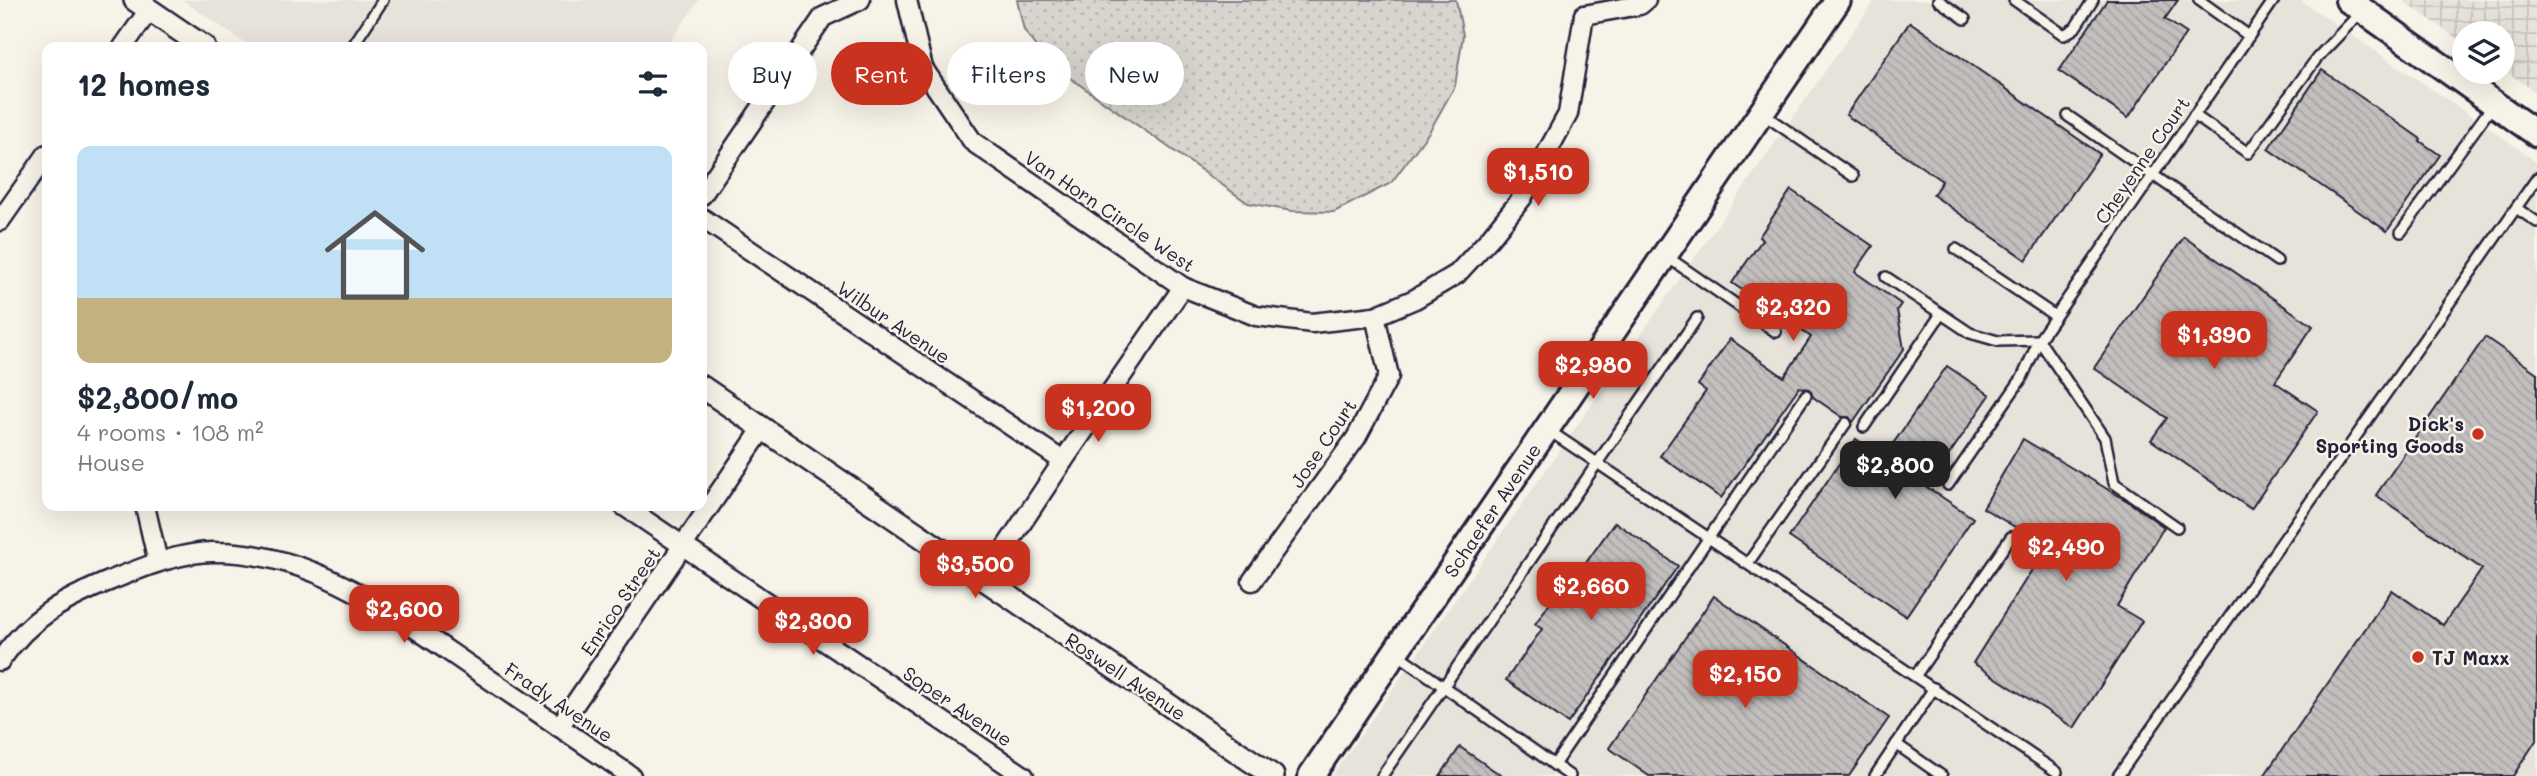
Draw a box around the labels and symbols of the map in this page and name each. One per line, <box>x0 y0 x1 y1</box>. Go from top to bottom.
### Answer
street label: Cheyenne Court <box>2089 91 2195 229</box>
street label: Van Horn Circle West <box>1020 145 1200 277</box>
pin: $1,510 <box>1481 148 1595 208</box>
street label: Wilbur Avenue <box>833 275 955 369</box>
pin: $2,320 <box>1736 284 1850 343</box>
pin: $1,390 <box>2157 312 2271 371</box>
pin: $2,980 <box>1536 342 1650 401</box>
pin: $1,200 <box>1041 384 1155 444</box>
street label: Jose Court <box>1284 394 1362 492</box>
place label: Dick's Sporting Goods <box>2315 411 2464 458</box>
marker: Dick's Sporting Goods <box>2470 426 2486 442</box>
street label: Schaefer Avenue <box>1438 438 1546 582</box>
pin: $2,800 <box>1838 442 1952 501</box>
pin: $2,490 <box>2009 524 2123 583</box>
pin: $3,500 <box>918 540 1032 600</box>
street label: Enrico Street <box>574 542 666 660</box>
pin: $2,660 <box>1534 562 1648 622</box>
pin: $2,600 <box>347 586 461 645</box>
pin: $2,300 <box>756 598 870 657</box>
street label: Roswell Avenue <box>1061 626 1191 726</box>
place label: TJ Maxx <box>2432 645 2510 670</box>
marker: TJ Maxx <box>2410 649 2426 665</box>
pin: $2,150 <box>1688 650 1802 710</box>
street label: Frady Avenue <box>500 656 618 748</box>
street label: Soper Avenue <box>898 660 1018 752</box>

